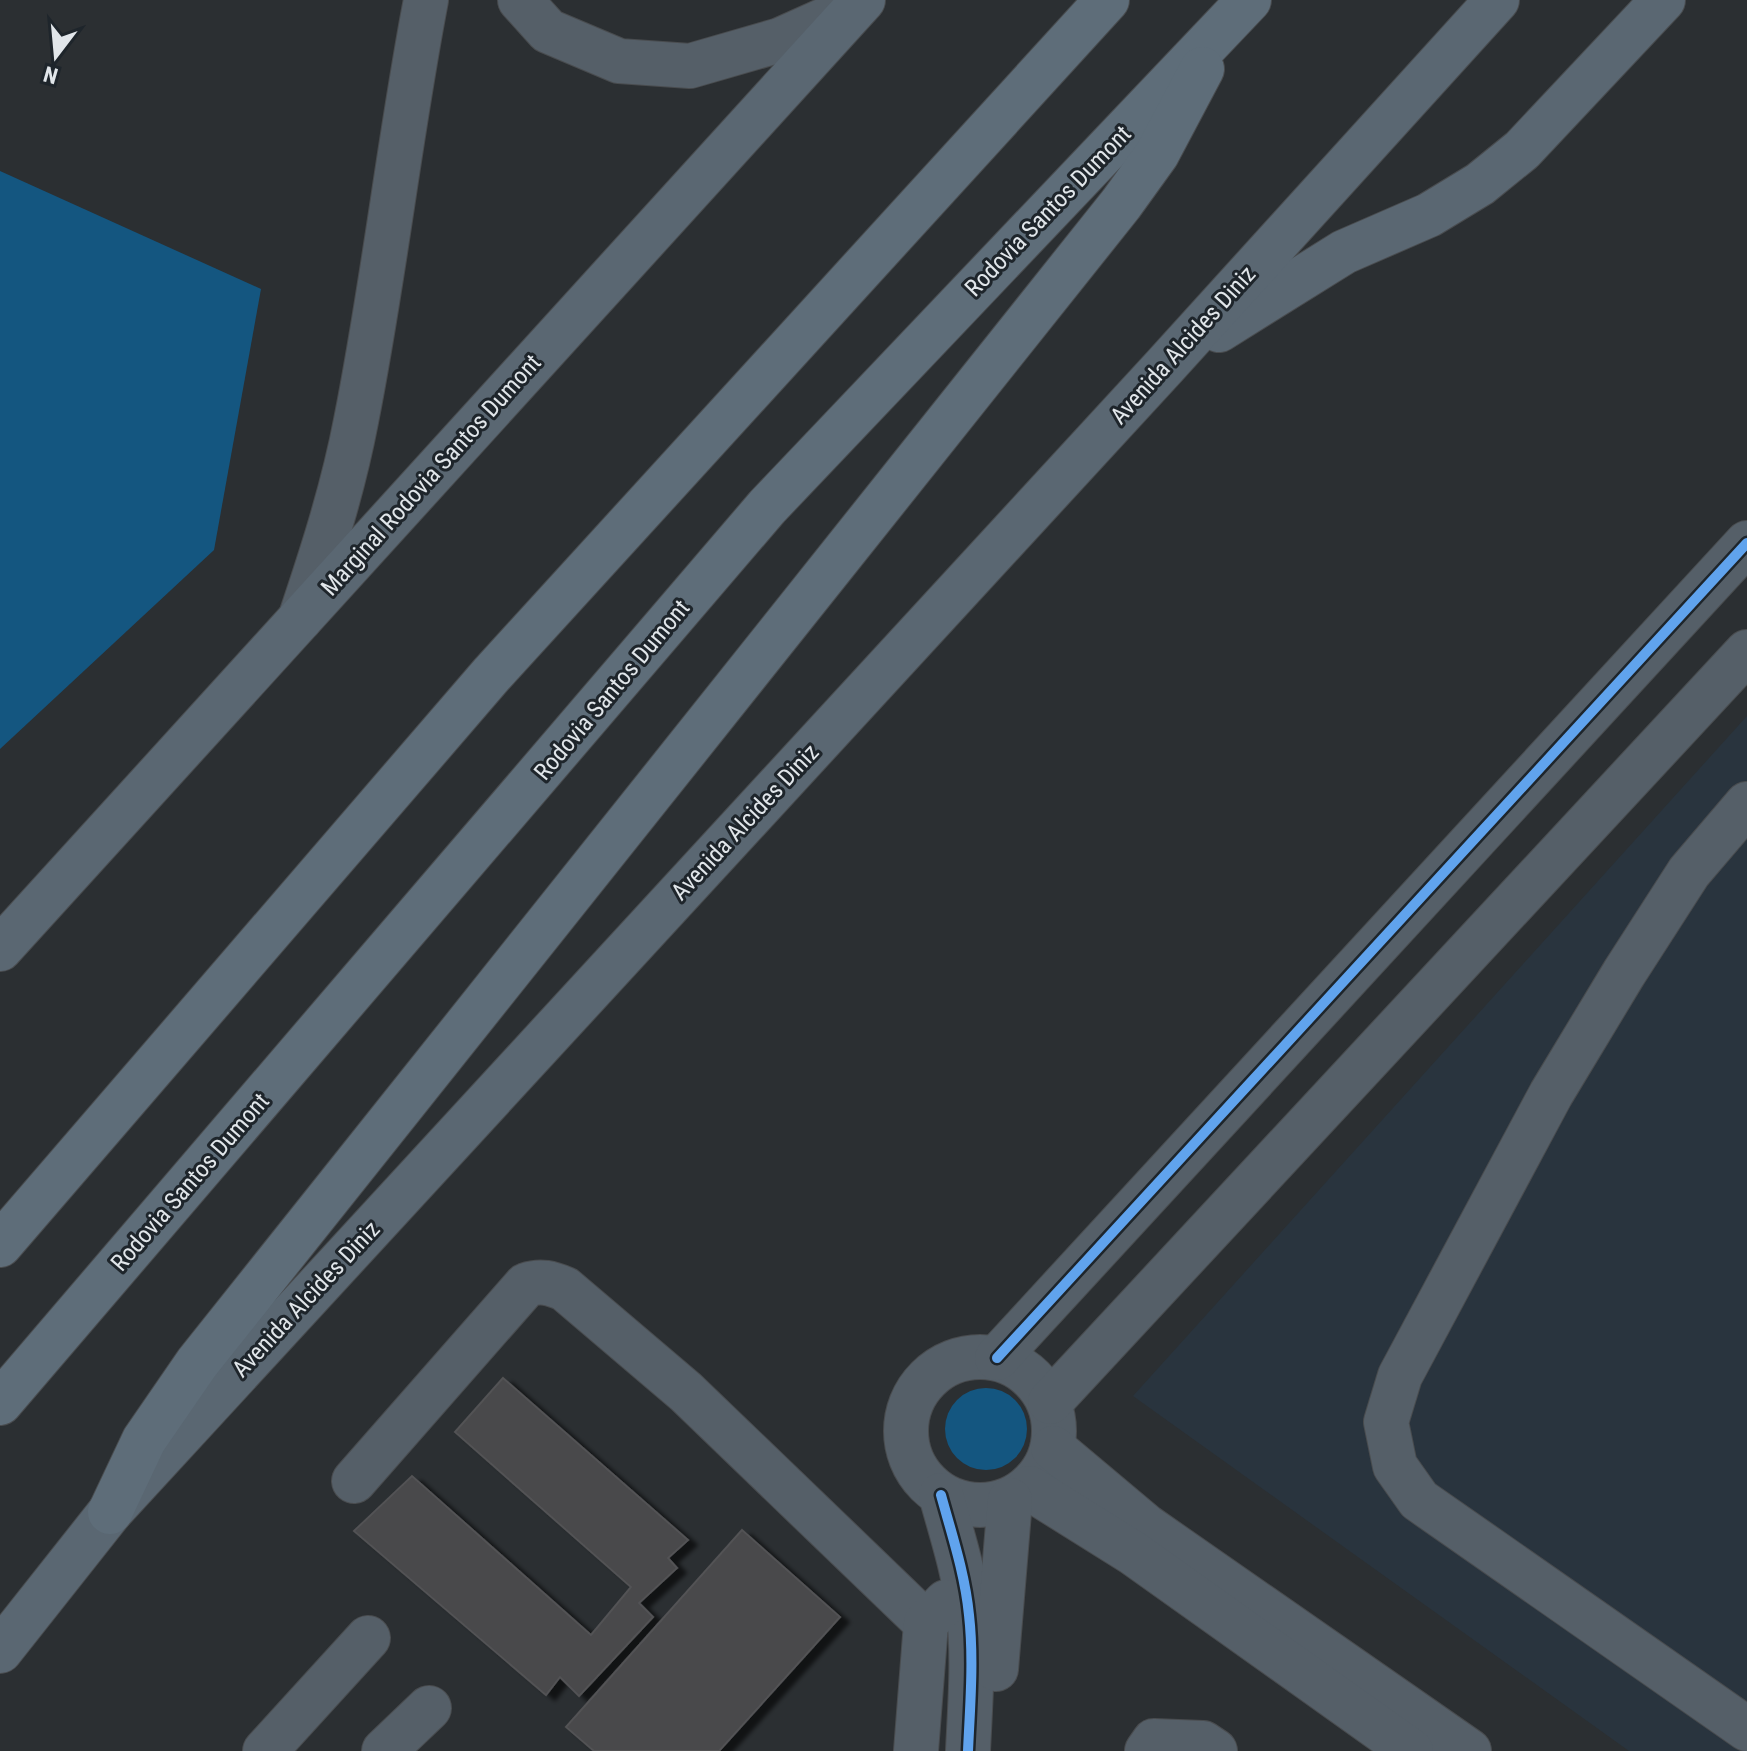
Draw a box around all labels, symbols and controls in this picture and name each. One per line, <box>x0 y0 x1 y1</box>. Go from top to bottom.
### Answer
north arrow <box>16 16 96 96</box>
text: N <box>41 61 61 89</box>
street label: Rodovia Santos Dumont <box>959 120 1137 302</box>
street label: Avenida Alcides Diniz <box>1105 260 1261 430</box>
street label: Marginal Rodovia Santos Dumont <box>315 349 547 601</box>
street label: Rodovia Santos Dumont <box>529 594 695 786</box>
street label: Avenida Alcides Diniz <box>666 738 824 906</box>
street label: Rodovia Santos Dumont <box>105 1087 275 1277</box>
street label: Avenida Alcides Diniz <box>227 1215 385 1383</box>

